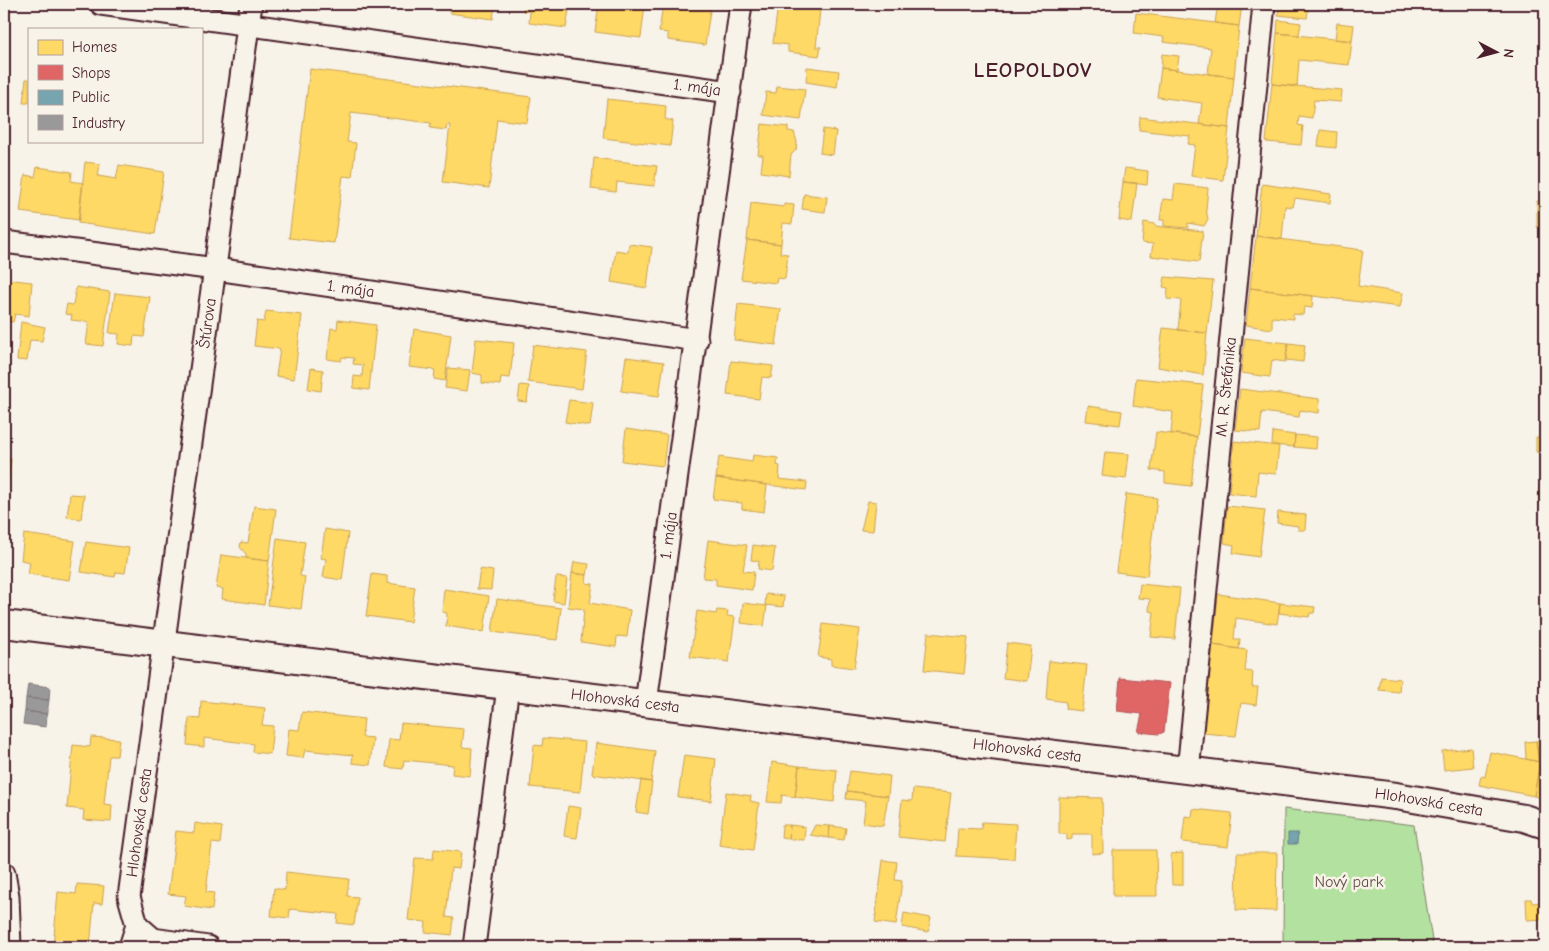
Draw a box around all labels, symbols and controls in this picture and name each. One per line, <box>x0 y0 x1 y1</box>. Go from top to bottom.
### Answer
legend <box>28 28 202 142</box>
north arrow <box>1472 28 1522 78</box>
text: Homes <box>72 38 117 56</box>
text: N <box>1500 48 1517 59</box>
district label: LEOPOLDOV <box>974 58 1092 82</box>
text: Shops <box>72 64 110 82</box>
street label: 1. mája <box>672 75 722 100</box>
text: Public <box>72 88 110 106</box>
text: Industry <box>72 114 125 132</box>
street label: 1. mája <box>326 277 376 301</box>
street label: Štúrova <box>194 297 220 350</box>
street label: M. R. Štefánika <box>1212 336 1240 438</box>
street label: 1. mája <box>657 511 681 560</box>
street label: Hlohovská cesta <box>570 685 681 716</box>
street label: Hlohovská cesta <box>972 735 1083 766</box>
street label: Hlohovská cesta <box>123 767 155 878</box>
street label: Hlohovská cesta <box>1374 784 1484 820</box>
park label: Nový park <box>1315 873 1384 891</box>

